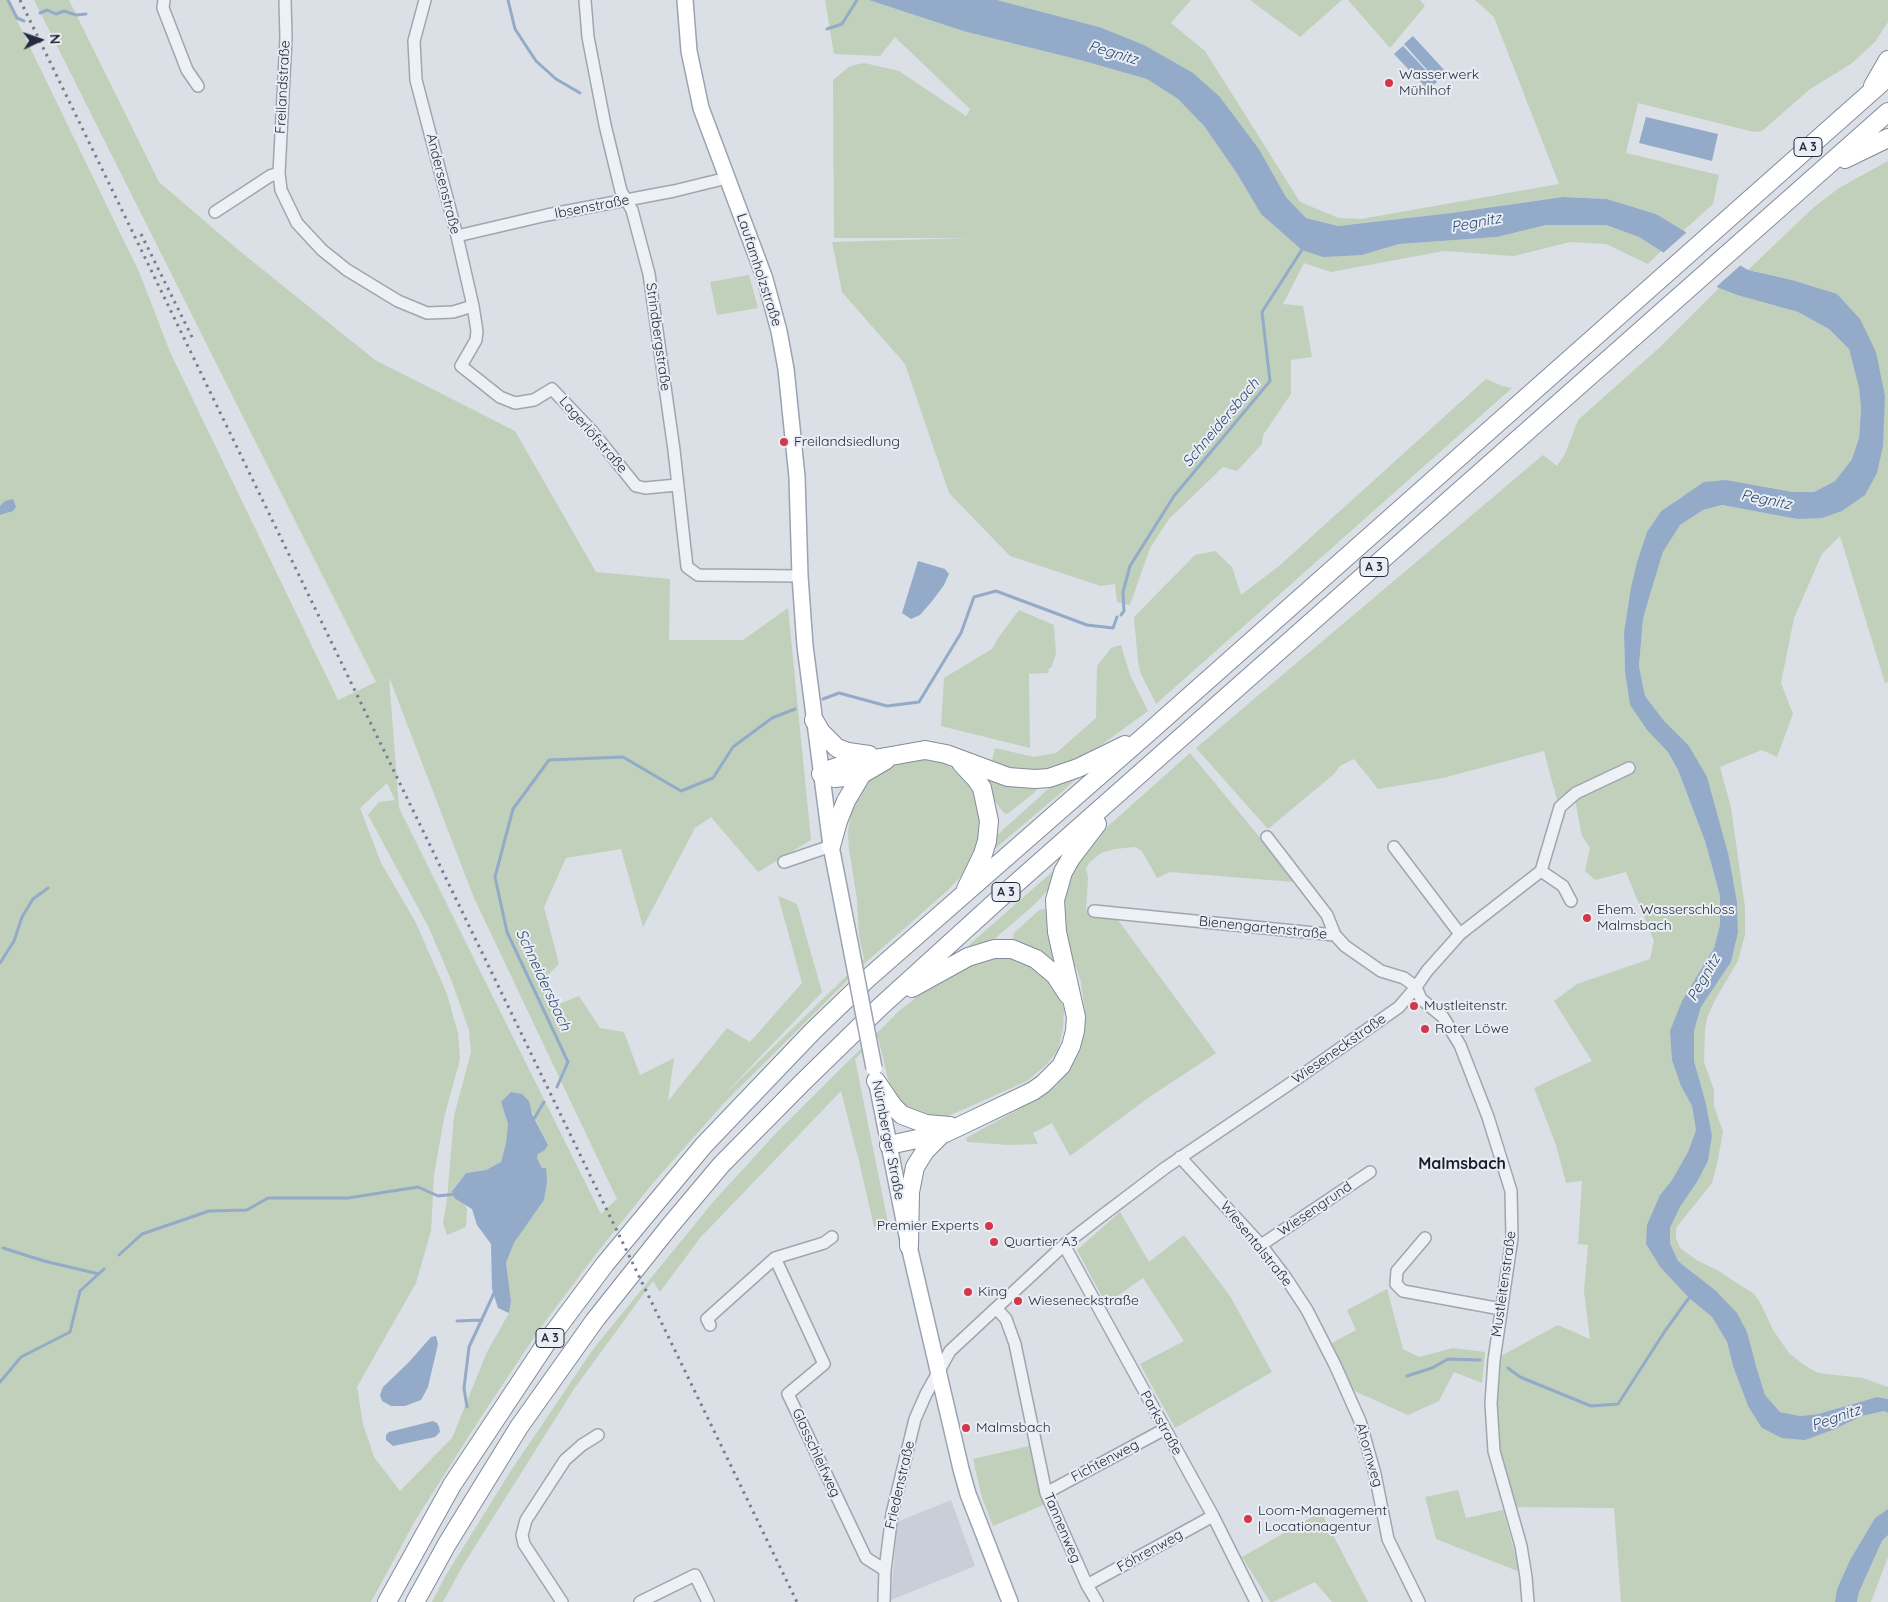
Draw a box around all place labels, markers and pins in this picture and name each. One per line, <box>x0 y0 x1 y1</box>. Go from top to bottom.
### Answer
place label: Wasserwerk Mühlhof <box>1399 67 1479 100</box>
marker: Wasserwerk Mühlhof <box>1383 77 1395 89</box>
place label: Freilandsiedlung <box>794 434 900 450</box>
marker: Freilandsiedlung <box>778 436 790 448</box>
place label: Ehem. Wasserschloss Malmsbach <box>1597 902 1735 934</box>
marker: Ehem. Wasserschloss Malmsbach <box>1581 912 1593 924</box>
place label: Mustleitenstr. <box>1424 998 1507 1014</box>
marker: Mustleitenstr. <box>1408 1000 1420 1012</box>
place label: Roter Löwe <box>1435 1021 1509 1037</box>
marker: Roter Löwe <box>1419 1023 1431 1035</box>
place label: Premier Experts <box>877 1218 979 1234</box>
marker: Premier Experts <box>983 1220 995 1232</box>
place label: Quartier A3 <box>1004 1234 1078 1250</box>
marker: Quartier A3 <box>988 1236 1000 1248</box>
place label: King <box>978 1284 1007 1300</box>
marker: King <box>962 1286 974 1298</box>
place label: Wieseneckstraße <box>1028 1293 1139 1309</box>
marker: Wieseneckstraße <box>1012 1295 1024 1307</box>
place label: Malmsbach <box>976 1420 1051 1436</box>
marker: Malmsbach <box>960 1422 972 1434</box>
place label: Loom-Management | Locationagentur <box>1258 1503 1387 1535</box>
marker: Loom-Management | Locationagentur <box>1242 1513 1254 1525</box>

